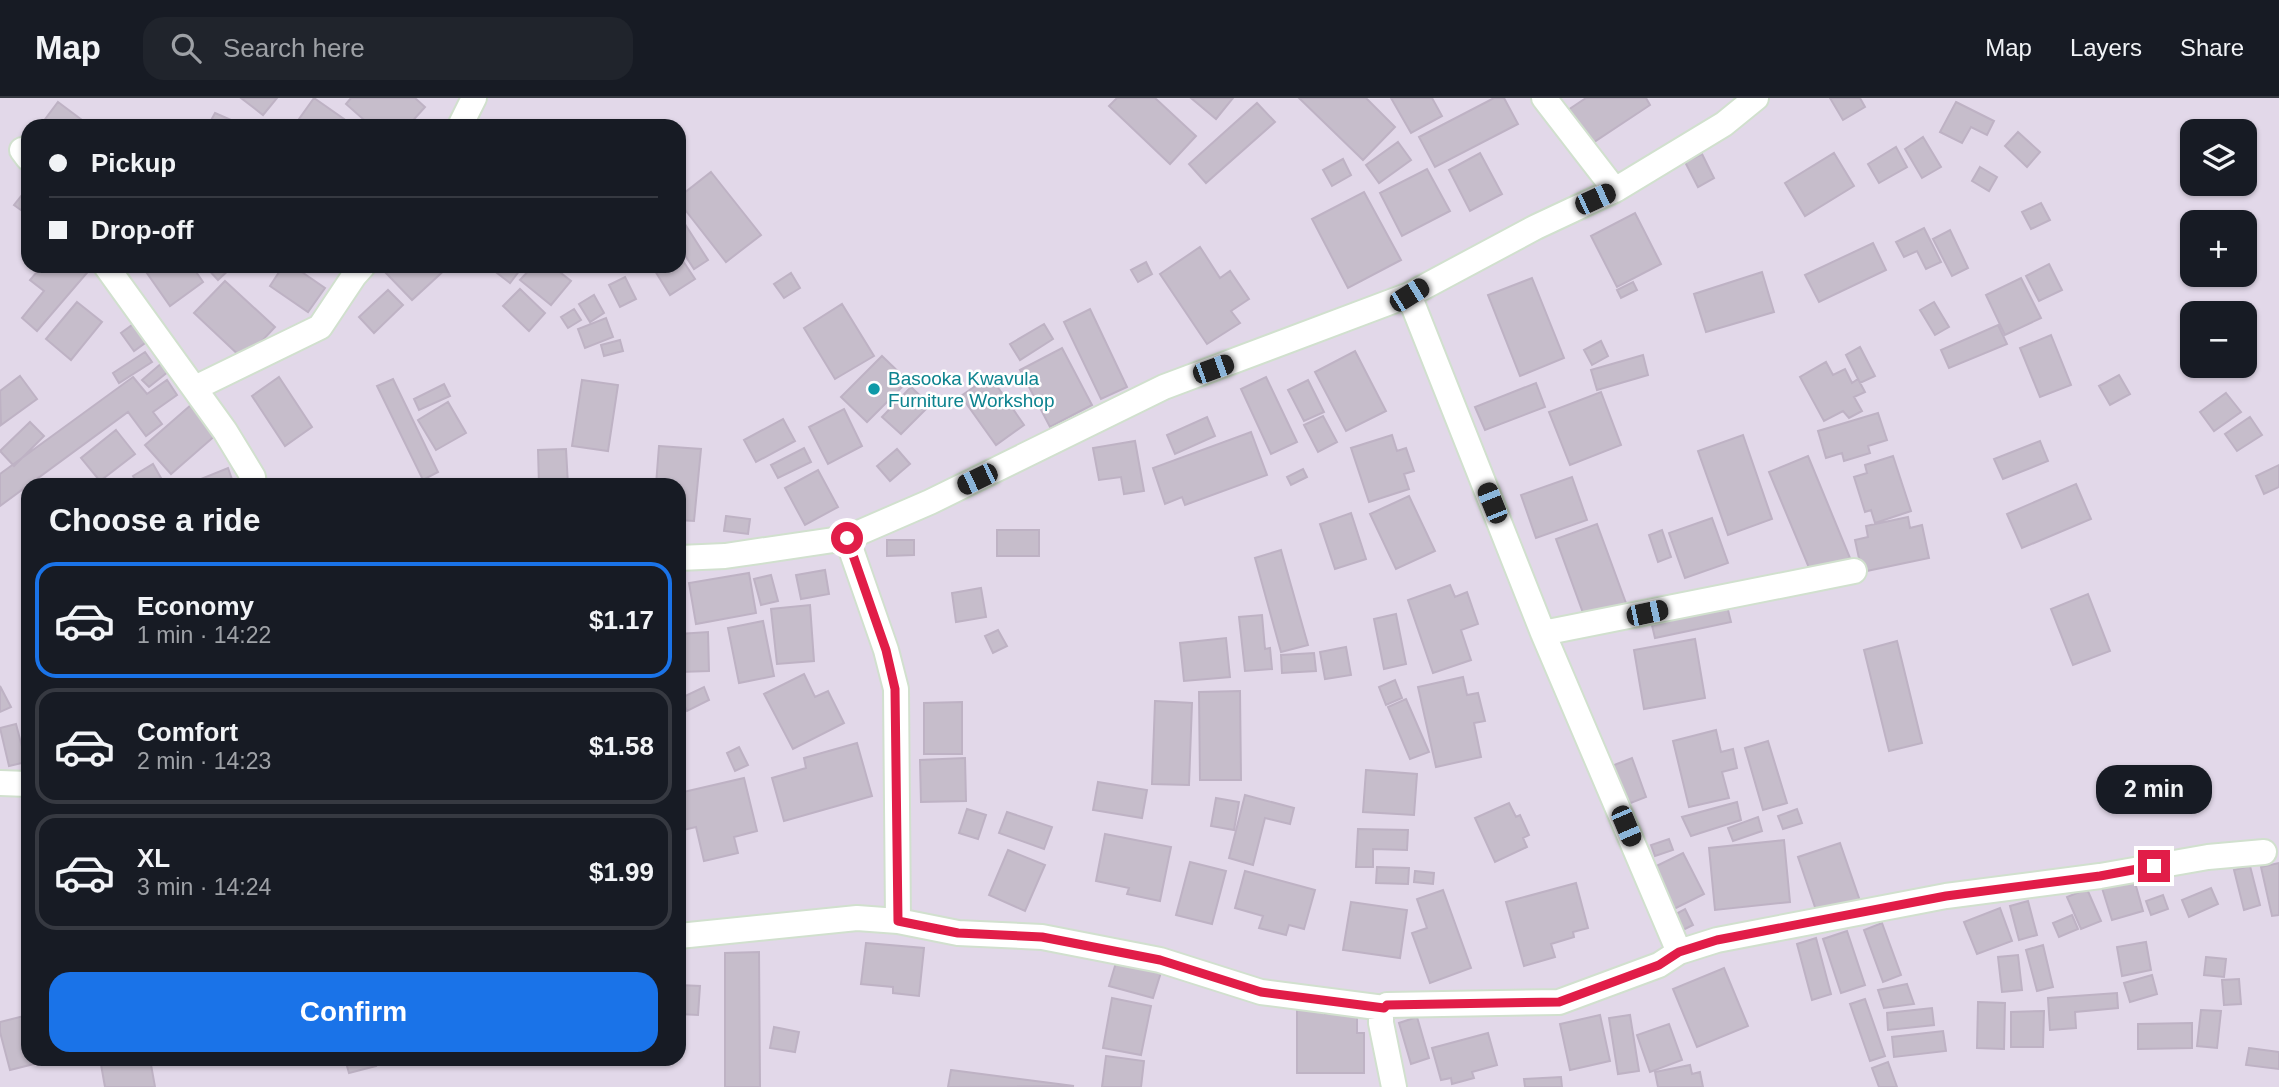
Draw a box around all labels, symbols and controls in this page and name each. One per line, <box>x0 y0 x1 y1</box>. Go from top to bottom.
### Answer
search box <box>143 17 633 80</box>
text: Map <box>35 29 101 66</box>
icon: search <box>167 29 205 67</box>
text: Search here <box>223 33 365 63</box>
text: Map <box>1985 34 2032 61</box>
text: Layers <box>2070 34 2142 61</box>
text: Share <box>2180 34 2244 61</box>
map controls <box>2180 119 2257 378</box>
button: layers <box>2180 119 2257 196</box>
text: Pickup <box>91 148 176 178</box>
car <box>1572 181 1619 217</box>
button: + <box>2180 210 2257 287</box>
text: Drop-off <box>91 215 194 245</box>
car <box>1386 275 1433 315</box>
button: − <box>2180 301 2257 378</box>
car <box>1190 352 1237 386</box>
place label: Basooka Kwavula Furniture Workshop <box>888 368 1055 411</box>
marker: Basooka Kwavula Furniture Workshop <box>866 381 882 397</box>
car <box>954 460 1001 498</box>
car <box>1475 480 1510 526</box>
text: Choose a ride <box>49 502 261 538</box>
route start <box>831 522 863 554</box>
icon: car <box>53 589 116 652</box>
text: Economy <box>137 591 254 621</box>
car <box>1625 598 1670 628</box>
text: $1.17 <box>589 605 654 635</box>
text: 1 min · 14:22 <box>137 622 271 648</box>
icon: car <box>53 715 116 778</box>
text: Comfort <box>137 717 238 747</box>
text: $1.58 <box>589 731 654 761</box>
text: 2 min · 14:23 <box>137 748 271 774</box>
callout: 2 min <box>2096 764 2212 814</box>
text: 2 min <box>2124 776 2184 802</box>
car <box>1609 803 1644 849</box>
icon: car <box>53 841 116 904</box>
text: XL <box>137 843 170 873</box>
route end <box>2138 850 2170 882</box>
text: $1.99 <box>589 857 654 887</box>
text: 3 min · 14:24 <box>137 874 271 900</box>
button: Confirm <box>49 972 658 1052</box>

